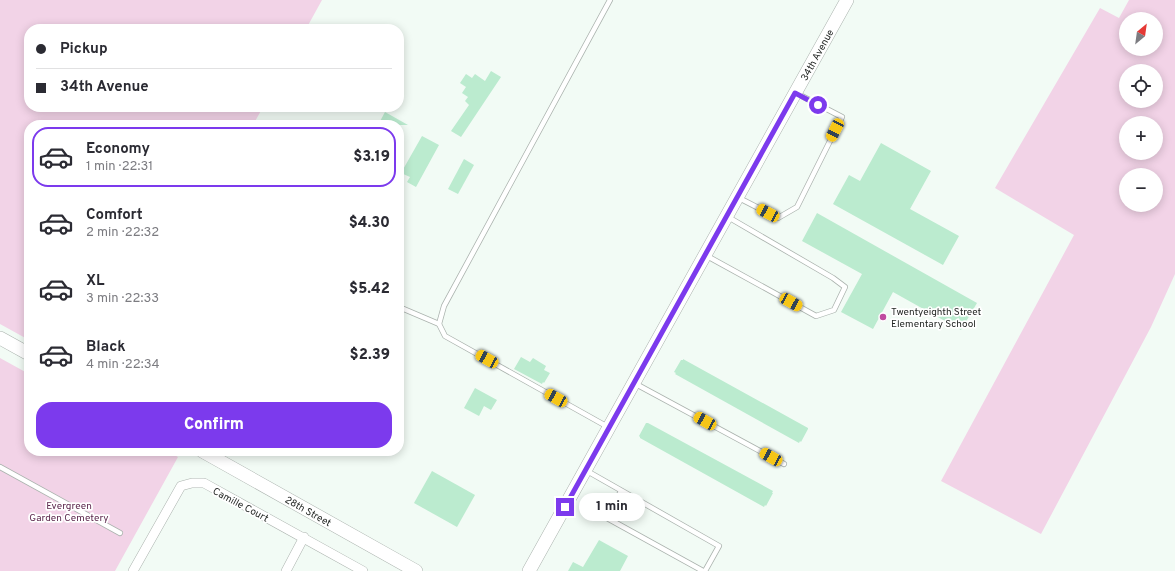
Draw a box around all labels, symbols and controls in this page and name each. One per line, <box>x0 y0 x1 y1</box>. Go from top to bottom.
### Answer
north arrow <box>1119 12 1163 56</box>
map controls <box>1119 12 1163 212</box>
street label: 34th Avenue <box>798 27 837 83</box>
text: Pickup <box>60 40 108 59</box>
button: locate <box>1119 64 1163 108</box>
text: 34th Avenue <box>60 78 149 97</box>
route start <box>809 96 827 114</box>
button: + <box>1119 116 1163 160</box>
car <box>824 117 846 143</box>
icon: car <box>38 139 74 175</box>
text: Economy <box>86 140 150 159</box>
text: $3.19 <box>353 148 390 167</box>
text: 1 min · 22:31 <box>86 159 153 175</box>
button: − <box>1119 168 1163 212</box>
car <box>755 202 781 224</box>
icon: car <box>38 205 74 241</box>
text: Comfort <box>86 206 143 225</box>
text: $4.30 <box>349 214 390 233</box>
text: 2 min · 22:32 <box>86 225 159 241</box>
icon: car <box>38 271 74 307</box>
text: XL <box>86 272 104 291</box>
text: $5.42 <box>349 280 390 299</box>
text: 3 min · 22:33 <box>86 291 159 307</box>
car <box>778 291 804 313</box>
place label: Twentyeighth Street Elementary School <box>891 306 982 331</box>
marker: Twentyeighth Street Elementary School <box>878 312 888 322</box>
icon: car <box>38 337 74 373</box>
text: Black <box>86 338 126 357</box>
text: $2.39 <box>350 346 390 365</box>
car <box>474 348 500 370</box>
text: 4 min · 22:34 <box>86 357 160 373</box>
car <box>543 387 569 409</box>
button: Confirm <box>36 402 392 448</box>
car <box>692 410 718 432</box>
car <box>758 446 784 468</box>
street label: Camille Court <box>210 485 271 526</box>
callout: 1 min <box>579 493 645 521</box>
street label: 28th Street <box>282 494 333 530</box>
route end <box>556 498 574 516</box>
text: 1 min <box>596 499 628 515</box>
park label: Evergreen Garden Cemetery <box>29 500 109 525</box>

